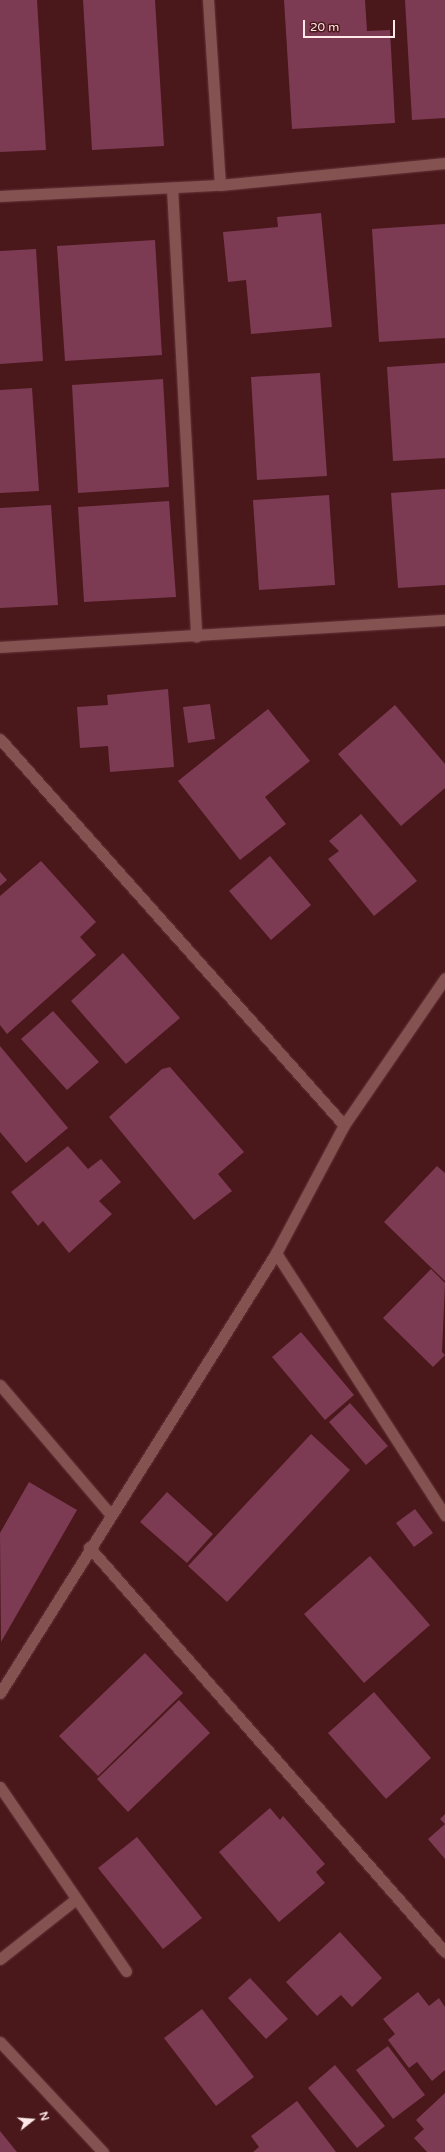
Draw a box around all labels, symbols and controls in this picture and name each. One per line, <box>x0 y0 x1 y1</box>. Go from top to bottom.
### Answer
scale bar <box>305 12 397 38</box>
text: 20 m <box>310 20 339 34</box>
north arrow <box>12 2100 52 2140</box>
text: N <box>36 2110 51 2122</box>

